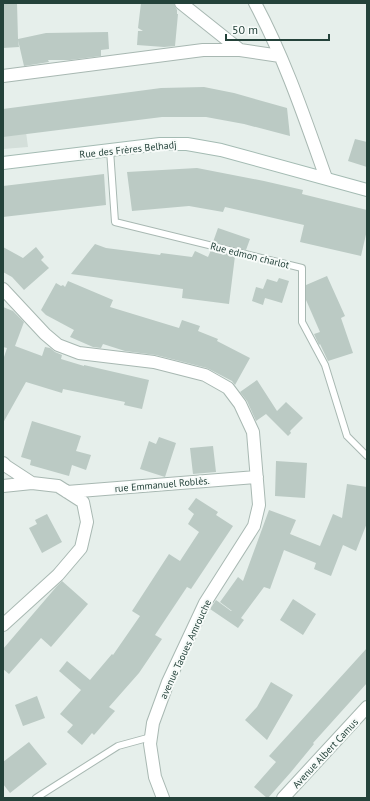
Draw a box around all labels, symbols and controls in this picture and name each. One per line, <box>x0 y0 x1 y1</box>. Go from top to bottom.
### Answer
scale bar <box>226 16 329 42</box>
text: 50 m <box>232 22 258 37</box>
street label: Rue des Frères Belhadj <box>79 138 177 161</box>
street label: Rue edmon charlot <box>209 239 291 272</box>
street label: rue Emmanuel Roblès. <box>114 474 210 495</box>
street label: avenue Taoues Amrouche <box>157 597 214 701</box>
street label: Avenue Albert Camus <box>290 716 361 791</box>

